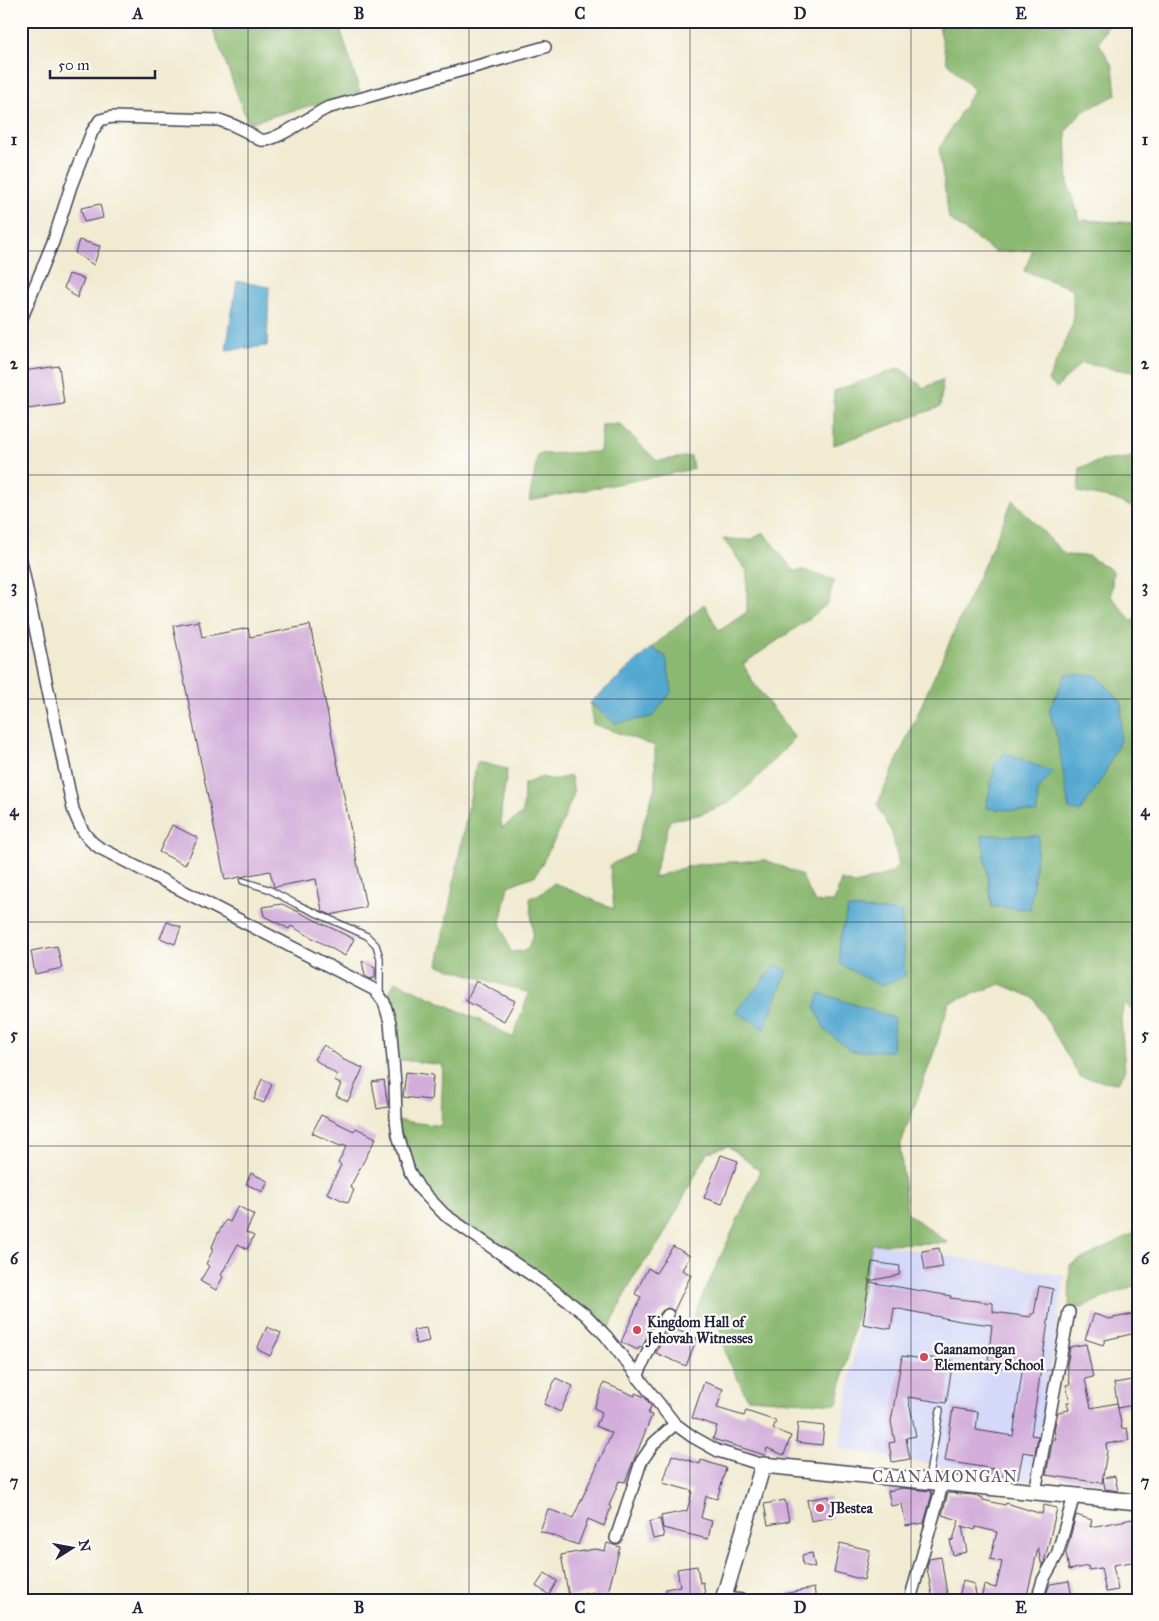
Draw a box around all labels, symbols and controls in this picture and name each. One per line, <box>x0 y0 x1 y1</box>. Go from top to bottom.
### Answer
text: A <box>132 4 144 23</box>
text: B <box>354 4 364 23</box>
text: C <box>575 4 586 23</box>
text: D <box>794 4 807 23</box>
text: E <box>1015 4 1027 23</box>
scale bar <box>50 48 155 80</box>
text: 50 m <box>58 56 90 74</box>
text: 1 <box>11 130 18 149</box>
text: 1 <box>1142 130 1149 149</box>
text: 2 <box>10 354 19 373</box>
text: 2 <box>1141 354 1150 373</box>
text: 3 <box>11 577 17 597</box>
text: 3 <box>1142 577 1148 597</box>
text: 4 <box>10 801 20 821</box>
text: 4 <box>1141 801 1151 821</box>
text: 5 <box>10 1025 18 1044</box>
text: 5 <box>1141 1025 1149 1044</box>
text: 6 <box>10 1249 19 1268</box>
text: 6 <box>1141 1249 1150 1268</box>
place label: Kingdom Hall of Jehovah Witnesses <box>645 1314 753 1348</box>
marker: Kingdom Hall of Jehovah Witnesses <box>631 1324 643 1336</box>
place label: Caanamongan Elementary School <box>934 1341 1045 1375</box>
marker: Caanamongan Elementary School <box>918 1351 930 1363</box>
district label: CAANAMONGAN <box>872 1467 1018 1486</box>
text: 7 <box>10 1472 19 1491</box>
text: 7 <box>1141 1472 1150 1491</box>
place label: JBestea <box>828 1500 874 1518</box>
marker: JBestea <box>814 1502 826 1514</box>
north arrow <box>48 1524 98 1574</box>
text: N <box>75 1538 94 1553</box>
text: A <box>132 1598 144 1617</box>
text: B <box>354 1598 364 1617</box>
text: C <box>575 1598 586 1617</box>
text: D <box>794 1598 807 1617</box>
text: E <box>1015 1598 1027 1617</box>

